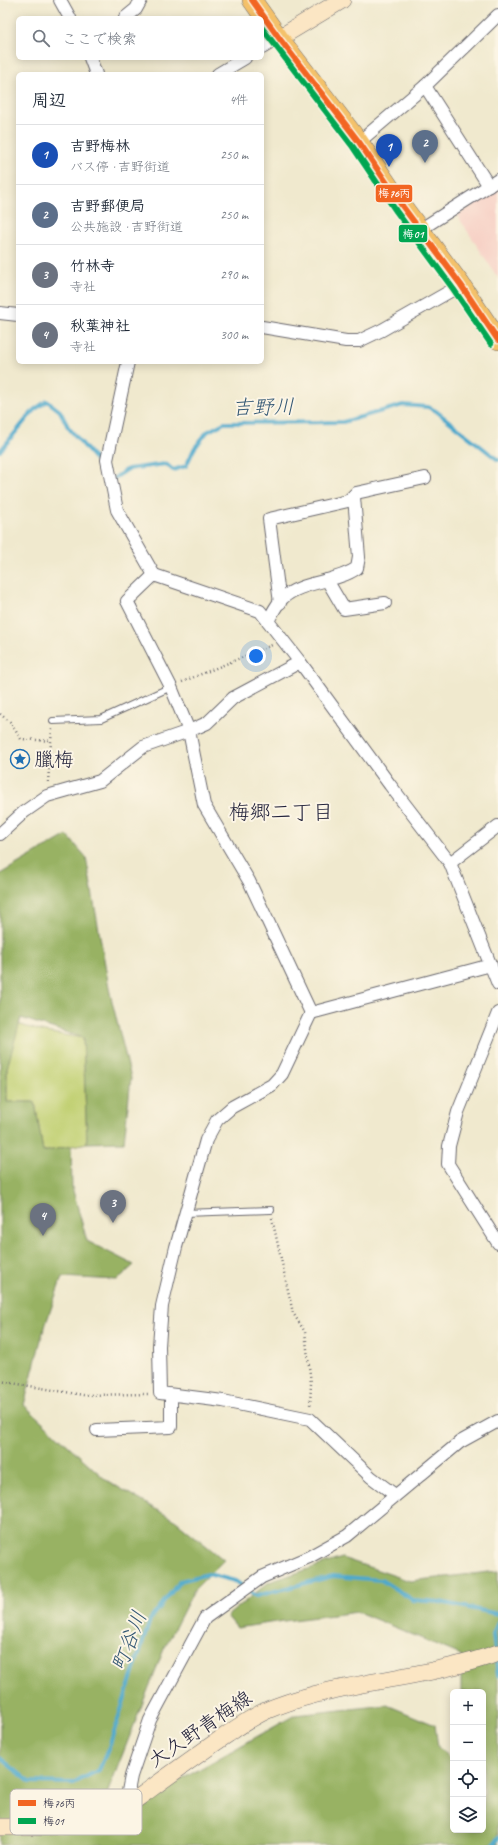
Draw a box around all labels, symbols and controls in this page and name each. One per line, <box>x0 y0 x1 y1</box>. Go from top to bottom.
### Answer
search box <box>16 16 264 60</box>
icon: search <box>30 27 52 49</box>
text: ここで検索 <box>62 30 137 49</box>
text: 周辺 <box>32 90 66 111</box>
text: 4件 <box>229 92 248 108</box>
pin: 2 <box>412 130 438 163</box>
pin: 1 <box>376 134 402 167</box>
text: 吉野梅林 <box>70 137 130 156</box>
text: 1 <box>42 147 48 163</box>
text: 250 m <box>220 147 248 163</box>
text: バス停 · 吉野街道 <box>70 159 170 175</box>
line badge: 梅76丙 <box>375 184 413 203</box>
text: 梅76丙 <box>378 186 410 200</box>
text: 吉野郵便局 <box>70 197 145 216</box>
text: 2 <box>42 207 48 223</box>
text: 250 m <box>220 207 248 223</box>
text: 公共施設 · 吉野街道 <box>70 219 183 235</box>
line badge: 梅01 <box>398 224 428 243</box>
text: 梅01 <box>403 227 424 241</box>
text: 竹林寺 <box>70 257 115 276</box>
text: 3 <box>42 267 48 283</box>
text: 290 m <box>220 267 248 283</box>
text: 寺社 <box>70 279 96 295</box>
text: 秋葉神社 <box>70 317 130 336</box>
text: 4 <box>42 327 48 343</box>
text: 300 m <box>220 327 248 343</box>
text: 寺社 <box>70 339 96 355</box>
water label: 吉野川 <box>231 393 295 421</box>
your location <box>246 646 266 666</box>
place label: 臘梅 <box>34 747 74 772</box>
place icon: 臘梅 <box>9 748 31 770</box>
district label: 梅郷二丁目 <box>229 799 334 825</box>
pin: 3 <box>100 1190 126 1223</box>
pin: 4 <box>30 1203 56 1236</box>
water label: 町谷川 <box>106 1607 152 1675</box>
street label: 大久野青梅線 <box>143 1685 257 1773</box>
map controls <box>450 1689 486 1833</box>
button: + <box>450 1689 486 1725</box>
button: − <box>450 1725 486 1761</box>
button: locate <box>450 1761 486 1797</box>
legend <box>10 1789 142 1835</box>
text: 梅76丙 <box>43 1796 75 1810</box>
button: layers <box>450 1797 486 1833</box>
text: 梅01 <box>43 1814 65 1828</box>

